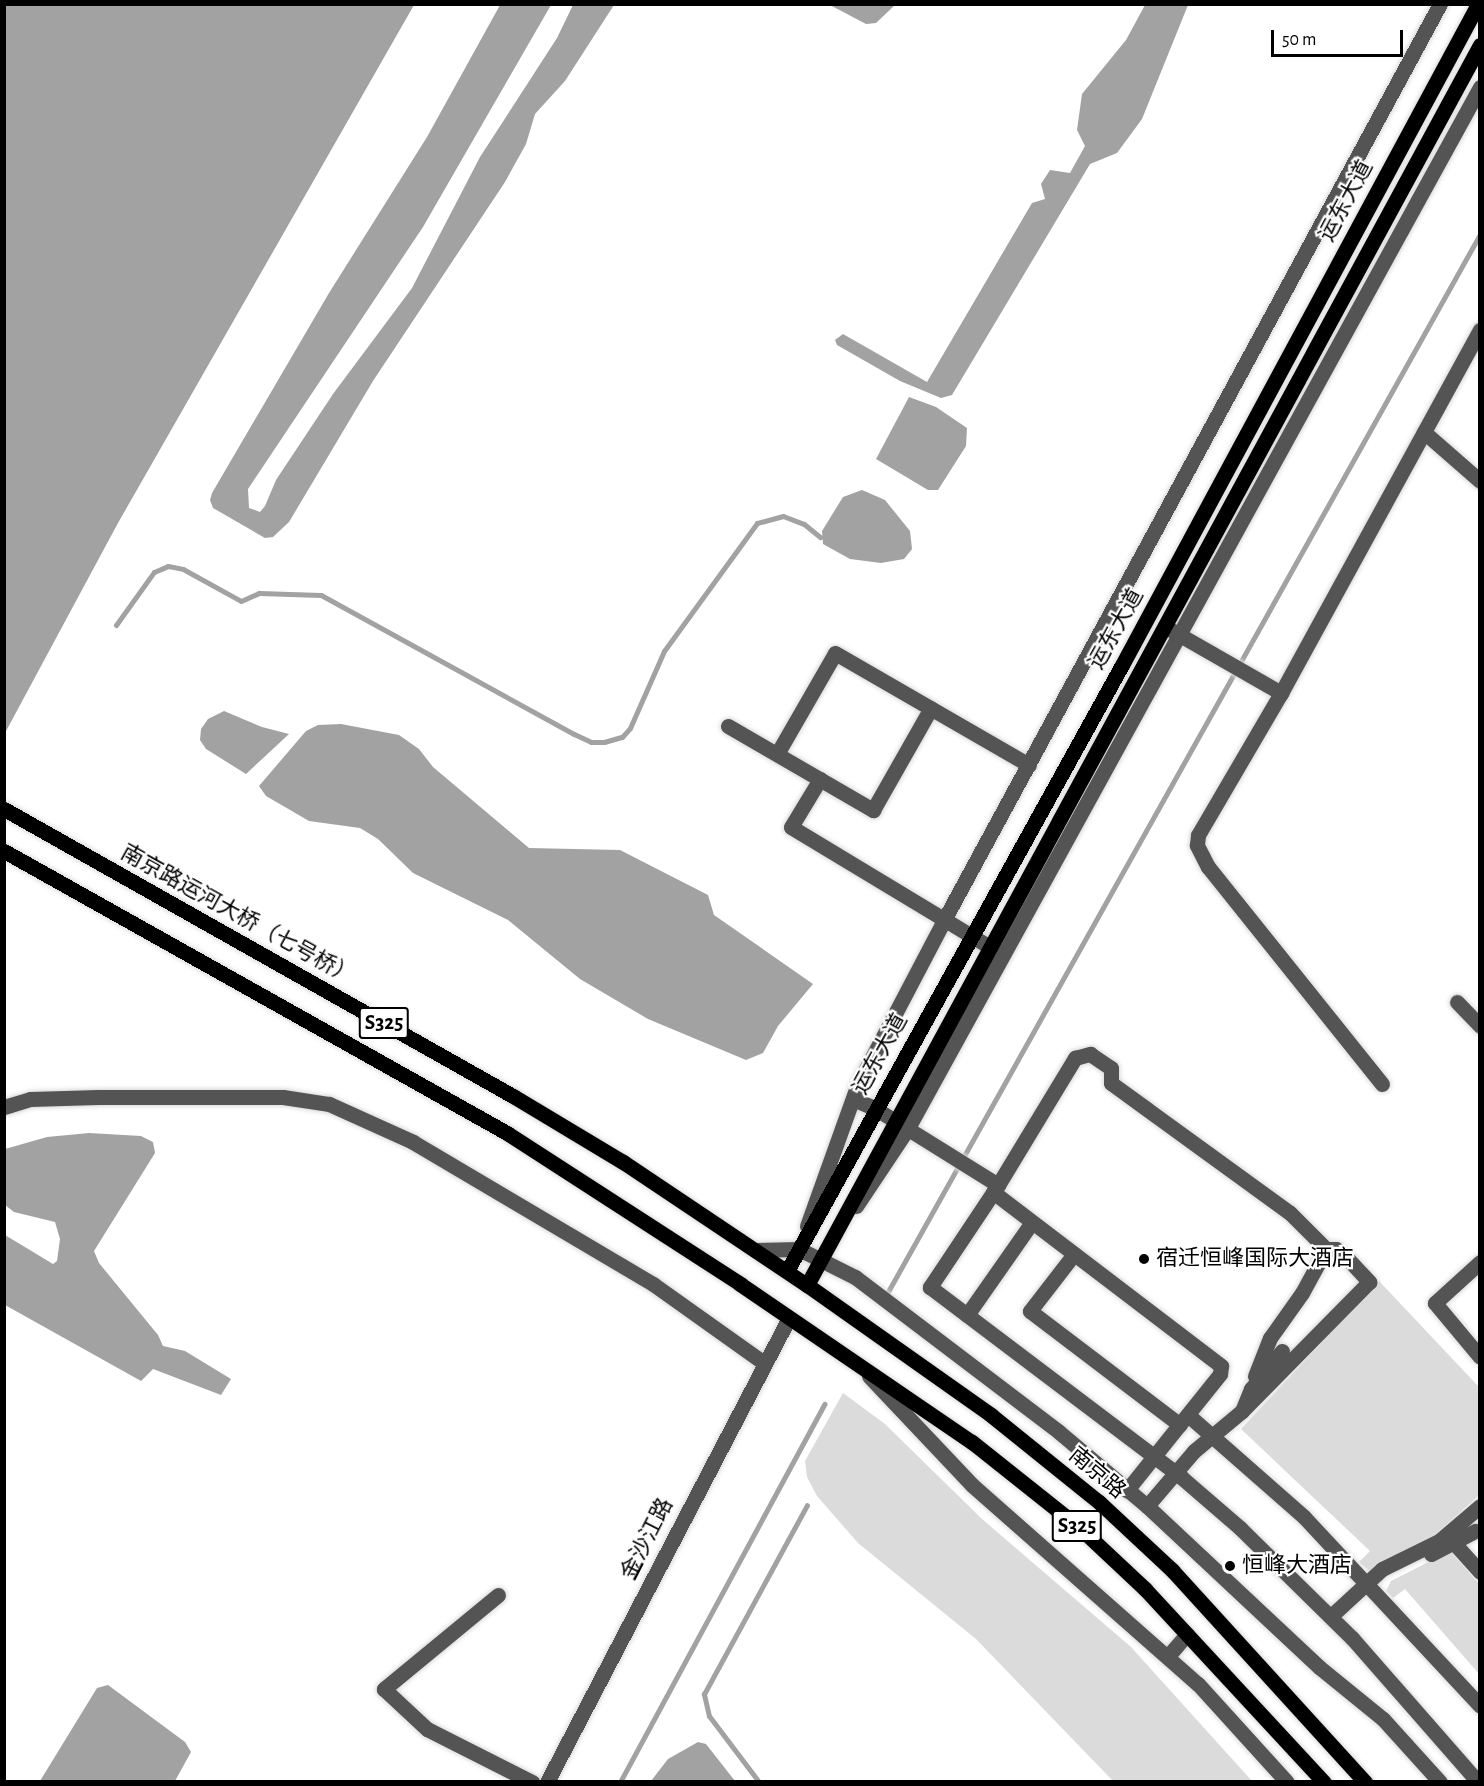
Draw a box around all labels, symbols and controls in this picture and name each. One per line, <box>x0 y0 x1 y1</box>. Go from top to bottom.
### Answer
scale bar <box>1274 18 1406 56</box>
text: 50 m <box>1282 31 1316 49</box>
street label: 运东大道 <box>1314 156 1378 246</box>
street label: 运东大道 <box>1083 584 1149 674</box>
street label: 南京路运河大桥（七号桥） <box>116 839 360 991</box>
road number: S325 <box>358 1005 410 1041</box>
street label: 运东大道 <box>847 1009 913 1099</box>
place label: 宿迁恒峰国际大酒店 <box>1156 1246 1354 1272</box>
marker: 宿迁恒峰国际大酒店 <box>1137 1252 1151 1266</box>
street label: 南京路 <box>1063 1442 1131 1504</box>
street label: 金沙江路 <box>615 1494 679 1584</box>
road number: S325 <box>1052 1508 1102 1544</box>
place label: 恒峰大酒店 <box>1242 1553 1352 1579</box>
marker: 恒峰大酒店 <box>1223 1559 1237 1573</box>

